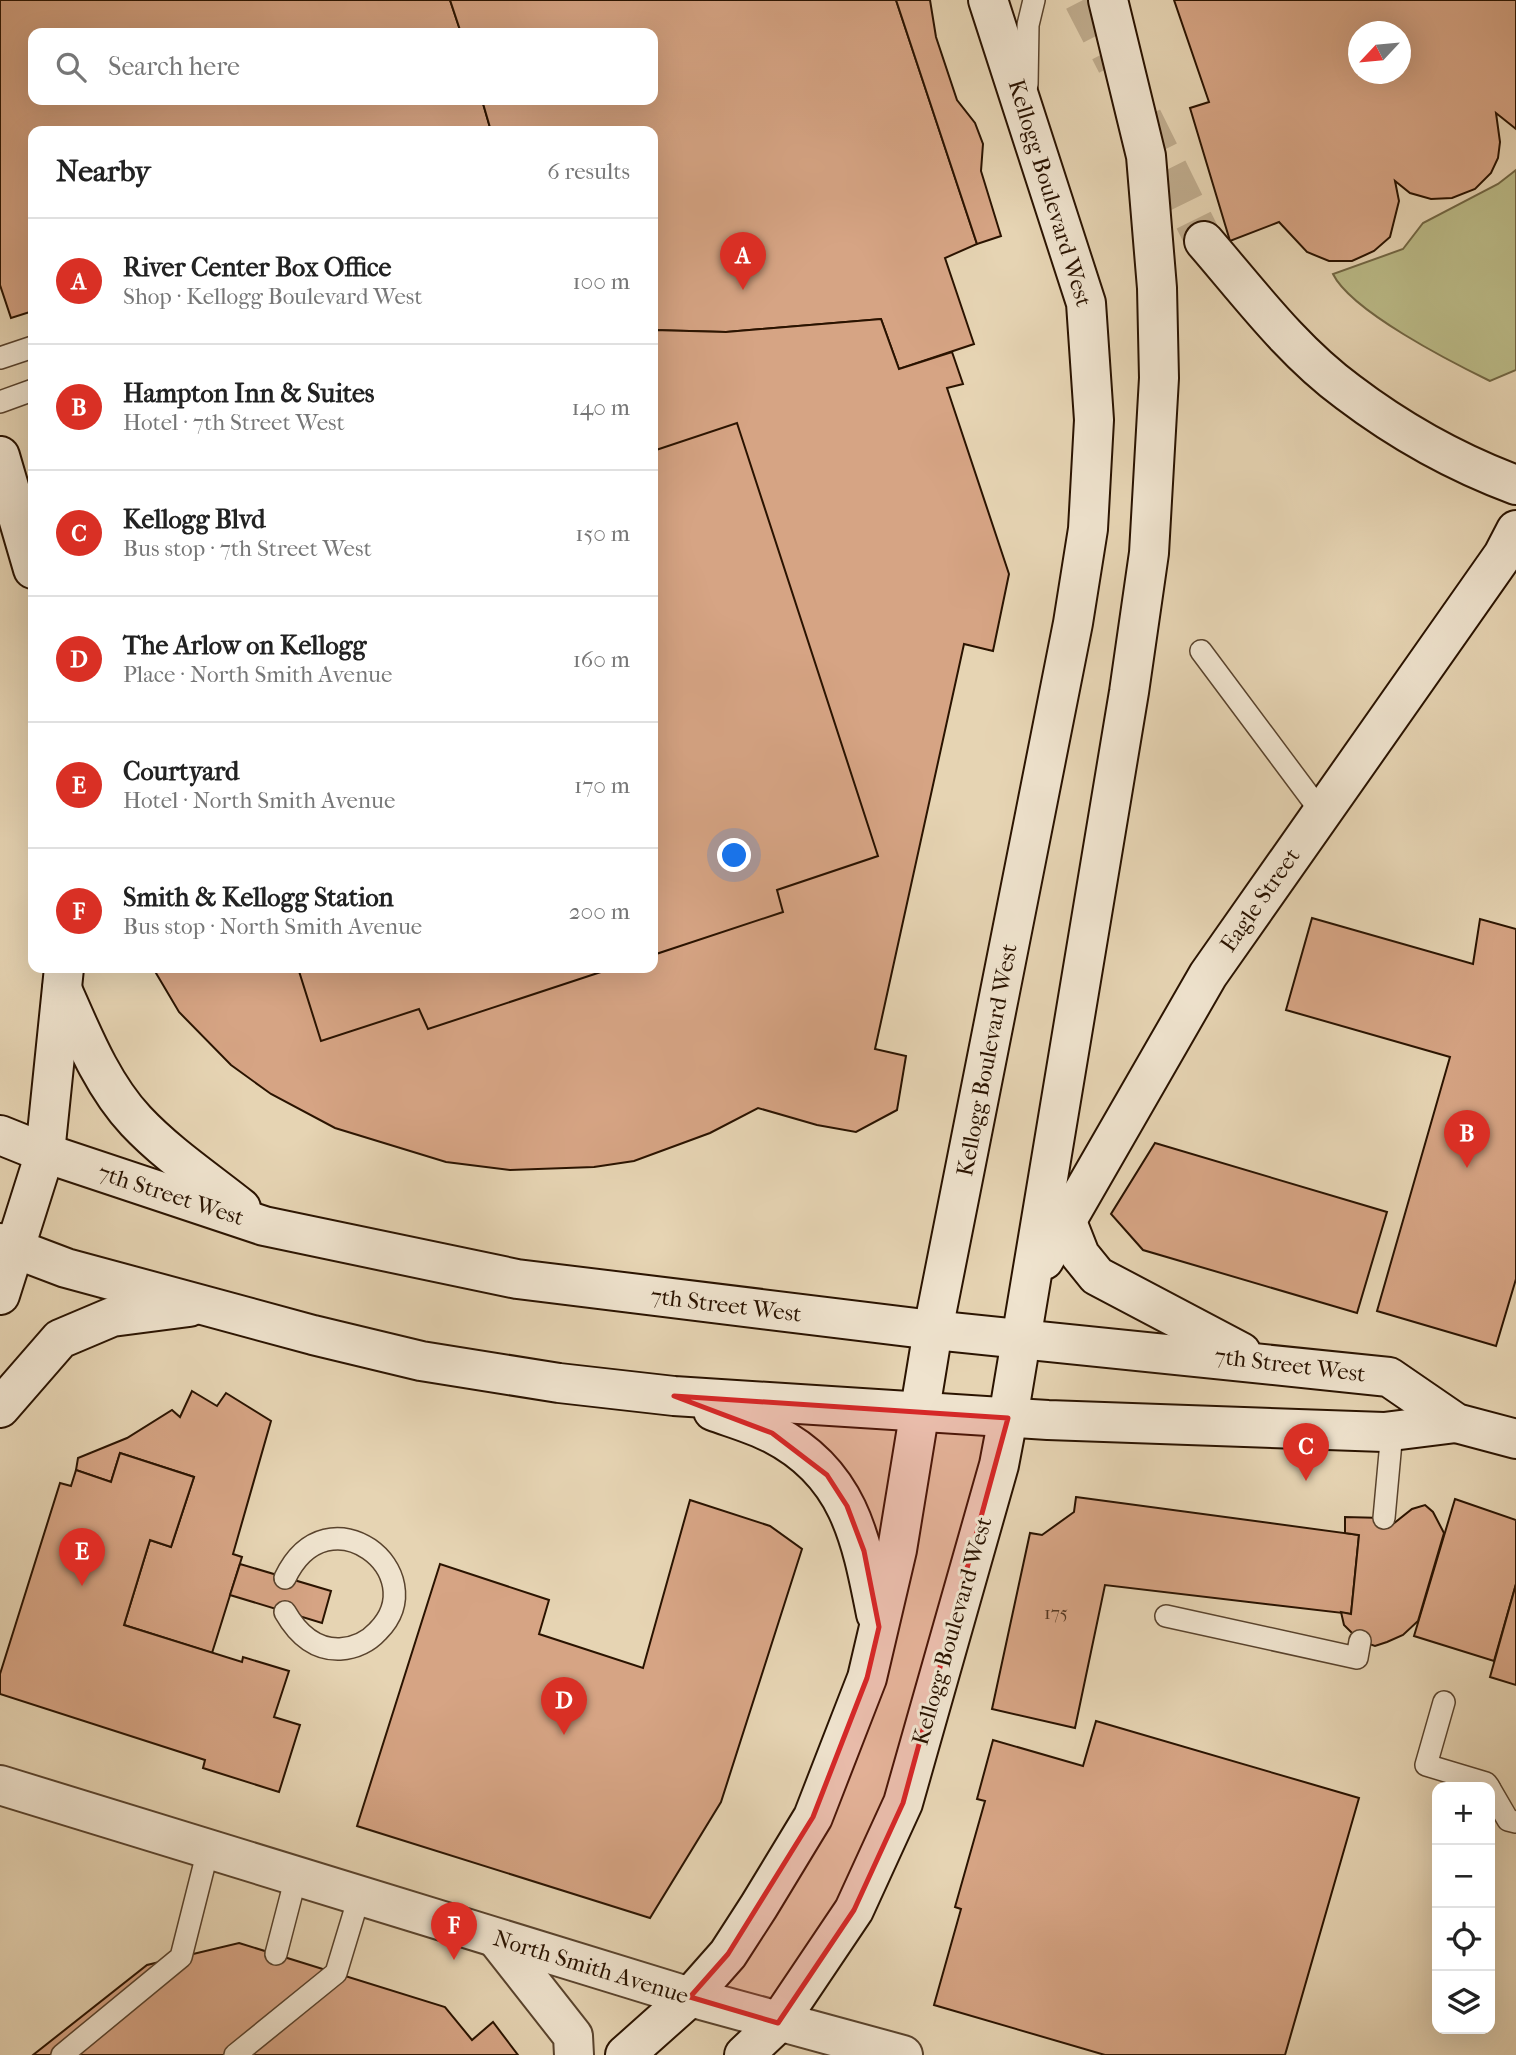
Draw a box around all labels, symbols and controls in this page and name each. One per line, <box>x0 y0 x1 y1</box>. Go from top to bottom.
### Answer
north arrow <box>1348 21 1411 84</box>
search box <box>28 28 658 105</box>
icon: search <box>52 48 90 86</box>
text: Search here <box>108 51 240 82</box>
street label: Kellogg Boulevard West <box>1003 76 1097 310</box>
text: Nearby <box>56 154 151 189</box>
text: 6 results <box>547 158 630 185</box>
pin: A <box>720 232 766 290</box>
text: River Center Box Office <box>123 252 391 283</box>
text: A <box>72 268 86 295</box>
text: 100 m <box>572 268 630 295</box>
text: Shop · Kellogg Boulevard West <box>123 283 422 310</box>
text: Hampton Inn & Suites <box>123 378 374 409</box>
text: B <box>72 394 86 421</box>
text: 140 m <box>571 394 630 421</box>
text: Hotel · 7th Street West <box>123 409 345 436</box>
text: Kellogg Blvd <box>123 504 265 535</box>
text: C <box>71 520 87 547</box>
text: 150 m <box>575 520 630 547</box>
text: Bus stop · 7th Street West <box>123 535 372 562</box>
text: The Arlow on Kellogg <box>123 630 366 661</box>
text: D <box>70 646 88 673</box>
text: 160 m <box>573 646 630 673</box>
text: Place · North Smith Avenue <box>123 661 392 688</box>
text: Courtyard <box>123 756 239 787</box>
text: E <box>72 772 86 799</box>
text: 170 m <box>574 772 630 799</box>
text: Hotel · North Smith Avenue <box>123 787 395 814</box>
your location <box>717 838 751 872</box>
street label: Eagle Street <box>1214 843 1306 957</box>
text: Smith & Kellogg Station <box>123 882 394 913</box>
text: F <box>73 898 85 925</box>
text: 200 m <box>569 898 630 925</box>
text: Bus stop · North Smith Avenue <box>123 913 422 940</box>
street label: Kellogg Boulevard West <box>951 942 1023 1178</box>
pin: B <box>1444 1110 1490 1168</box>
street label: 7th Street West <box>95 1159 247 1231</box>
street label: 7th Street West <box>649 1282 803 1328</box>
street label: 7th Street West <box>1213 1342 1367 1388</box>
pin: C <box>1283 1423 1329 1481</box>
street label: Kellogg Boulevard West <box>906 1514 998 1748</box>
pin: E <box>59 1528 105 1586</box>
house number: 175 <box>1044 1602 1068 1624</box>
pin: D <box>541 1677 587 1735</box>
map controls <box>1432 1782 1495 2034</box>
button: + <box>1432 1782 1495 1845</box>
button: − <box>1432 1845 1495 1908</box>
pin: F <box>431 1902 477 1960</box>
button: locate <box>1432 1908 1495 1971</box>
street label: North Smith Avenue <box>490 1924 692 2010</box>
button: layers <box>1432 1971 1495 2034</box>

